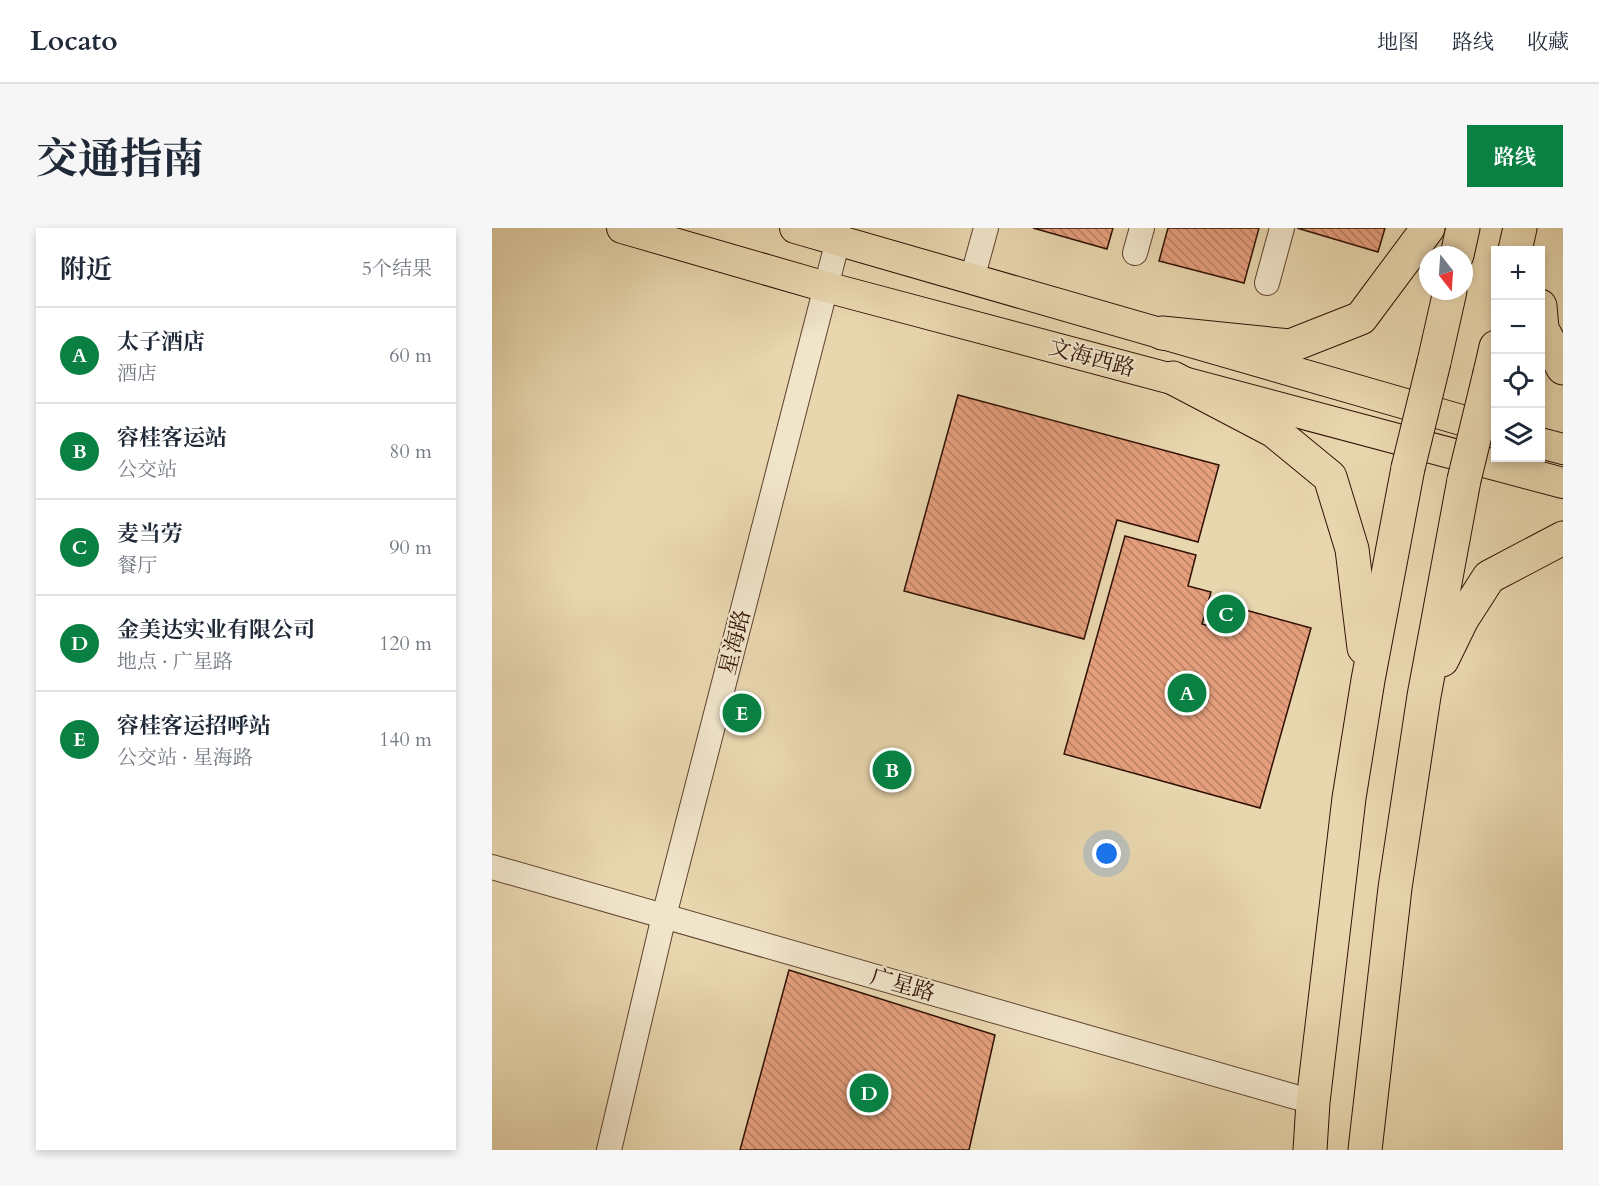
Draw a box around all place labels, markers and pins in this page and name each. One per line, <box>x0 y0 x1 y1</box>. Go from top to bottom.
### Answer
pin: C <box>1206 592 1246 636</box>
pin: A <box>1168 670 1206 716</box>
pin: E <box>722 690 762 736</box>
pin: B <box>872 748 912 792</box>
pin: D <box>850 1070 889 1116</box>

